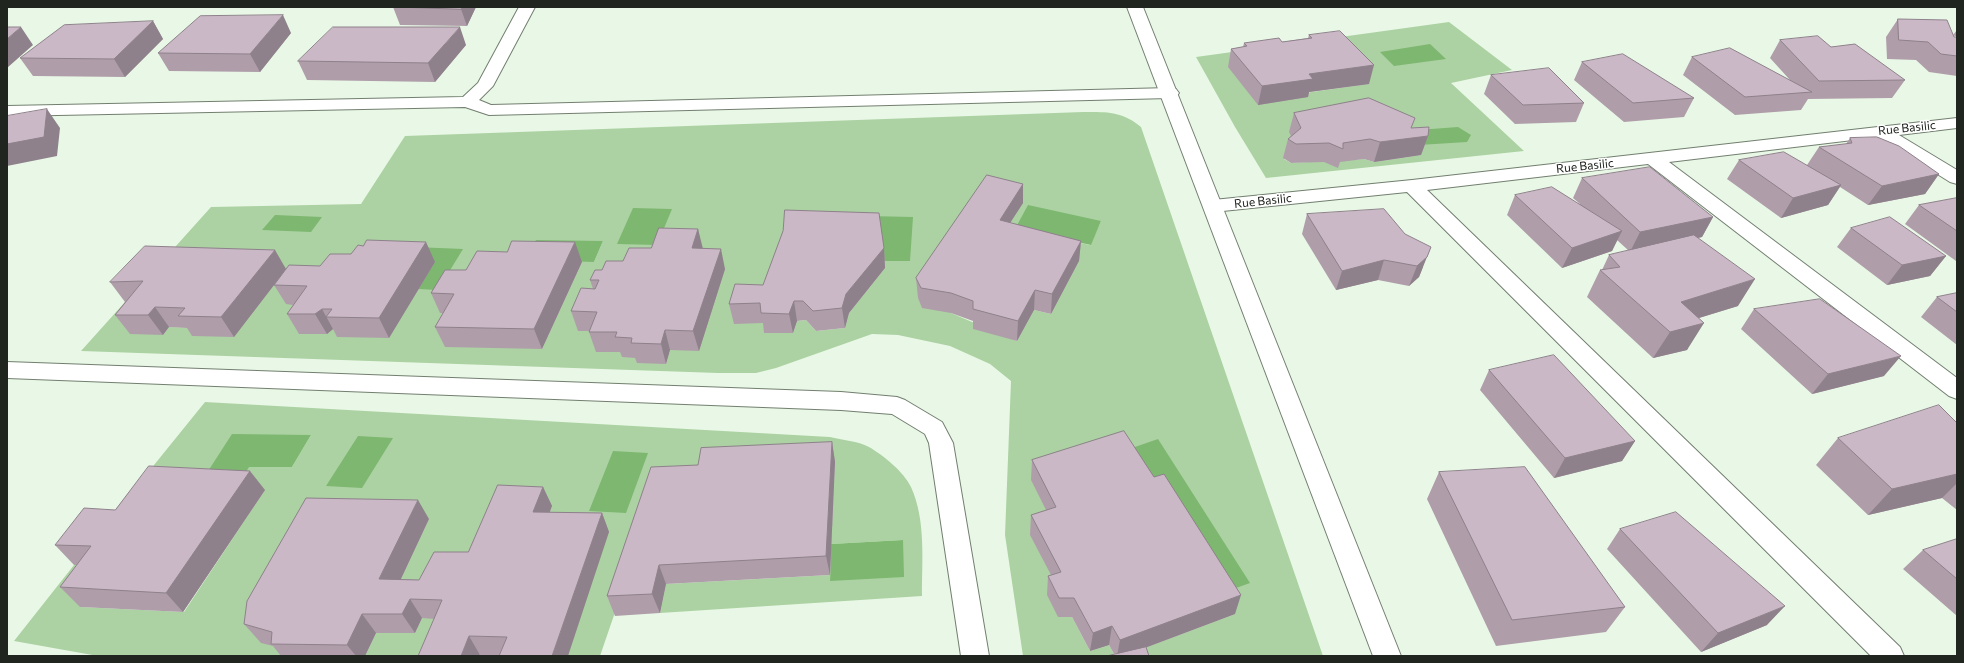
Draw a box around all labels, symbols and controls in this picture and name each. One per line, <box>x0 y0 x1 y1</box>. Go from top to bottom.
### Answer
street label: Rue Basilic <box>1877 118 1937 138</box>
street label: Rue Basilic <box>1555 156 1615 176</box>
street label: Rue Basilic <box>1233 191 1293 211</box>

